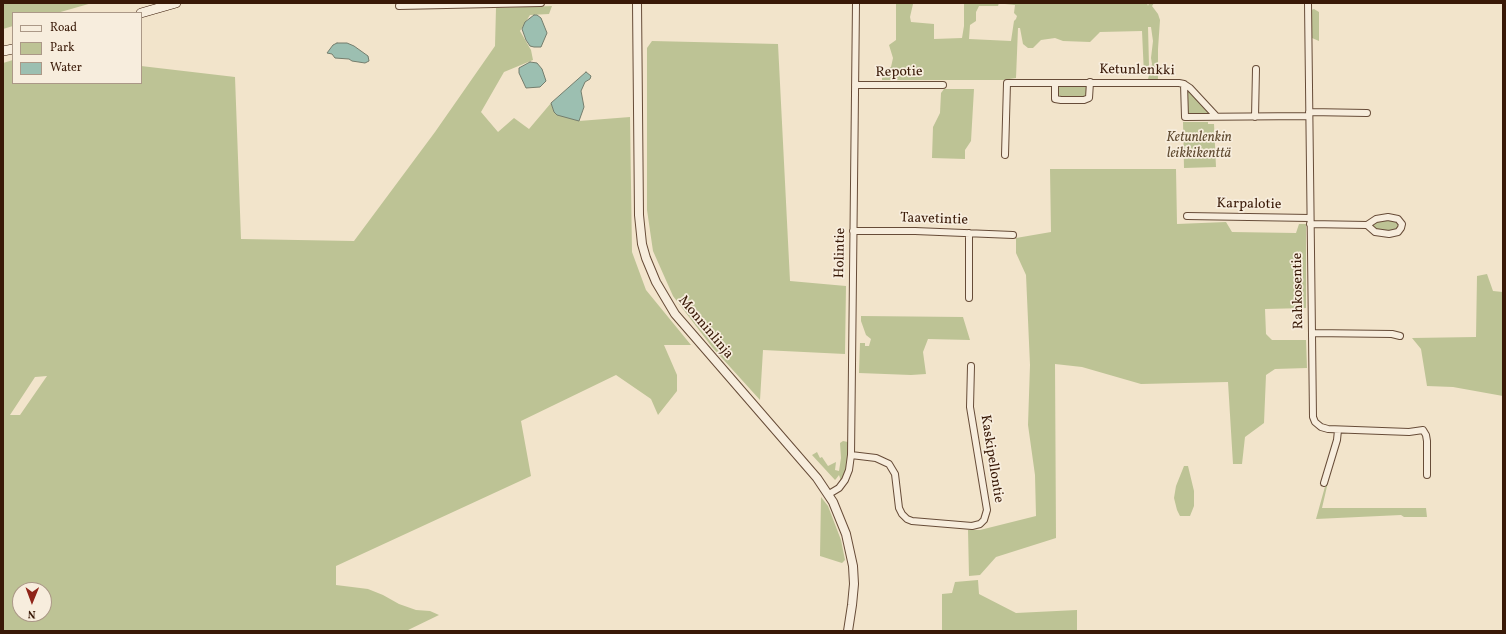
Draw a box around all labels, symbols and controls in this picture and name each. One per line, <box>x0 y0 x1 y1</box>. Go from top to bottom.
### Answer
legend <box>12 12 142 84</box>
text: Road <box>50 20 77 36</box>
text: Park <box>50 40 75 56</box>
text: Water <box>50 60 82 76</box>
street label: Ketunlenkki <box>1099 62 1175 80</box>
street label: Repotie <box>875 64 923 82</box>
park label: Ketunlenkin leikkikenttä <box>1166 130 1232 162</box>
street label: Karpalotie <box>1216 196 1282 214</box>
street label: Taavetintie <box>900 210 968 230</box>
street label: Holintie <box>832 228 850 278</box>
street label: Rahkosentie <box>1290 253 1308 329</box>
street label: Monninlinja <box>674 293 736 363</box>
street label: Kaskipellontie <box>976 414 1006 504</box>
north arrow <box>12 582 52 622</box>
text: N <box>28 606 36 621</box>

